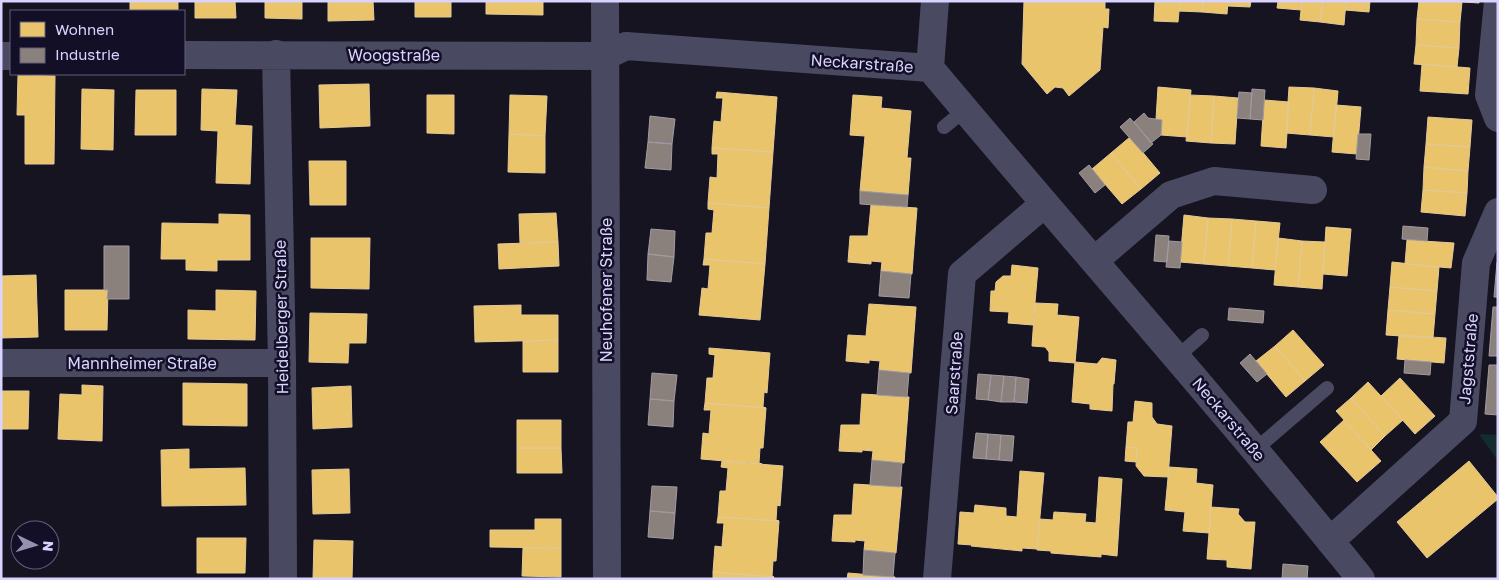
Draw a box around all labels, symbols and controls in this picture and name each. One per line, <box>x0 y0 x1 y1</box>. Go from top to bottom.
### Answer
legend <box>10 10 185 75</box>
text: Wohnen <box>55 20 114 38</box>
text: Industrie <box>55 45 120 63</box>
street label: Woogstraße <box>348 45 440 65</box>
street label: Neckarstraße <box>810 49 914 77</box>
street label: Neuhofener Straße <box>596 218 616 362</box>
street label: Heidelberger Straße <box>270 240 292 394</box>
street label: Jagststraße <box>1454 313 1482 405</box>
street label: Saarstraße <box>941 331 967 415</box>
street label: Mannheimer Straße <box>67 353 217 373</box>
street label: Neckarstraße <box>1188 373 1270 465</box>
north arrow <box>10 520 60 570</box>
text: N <box>40 540 57 552</box>

